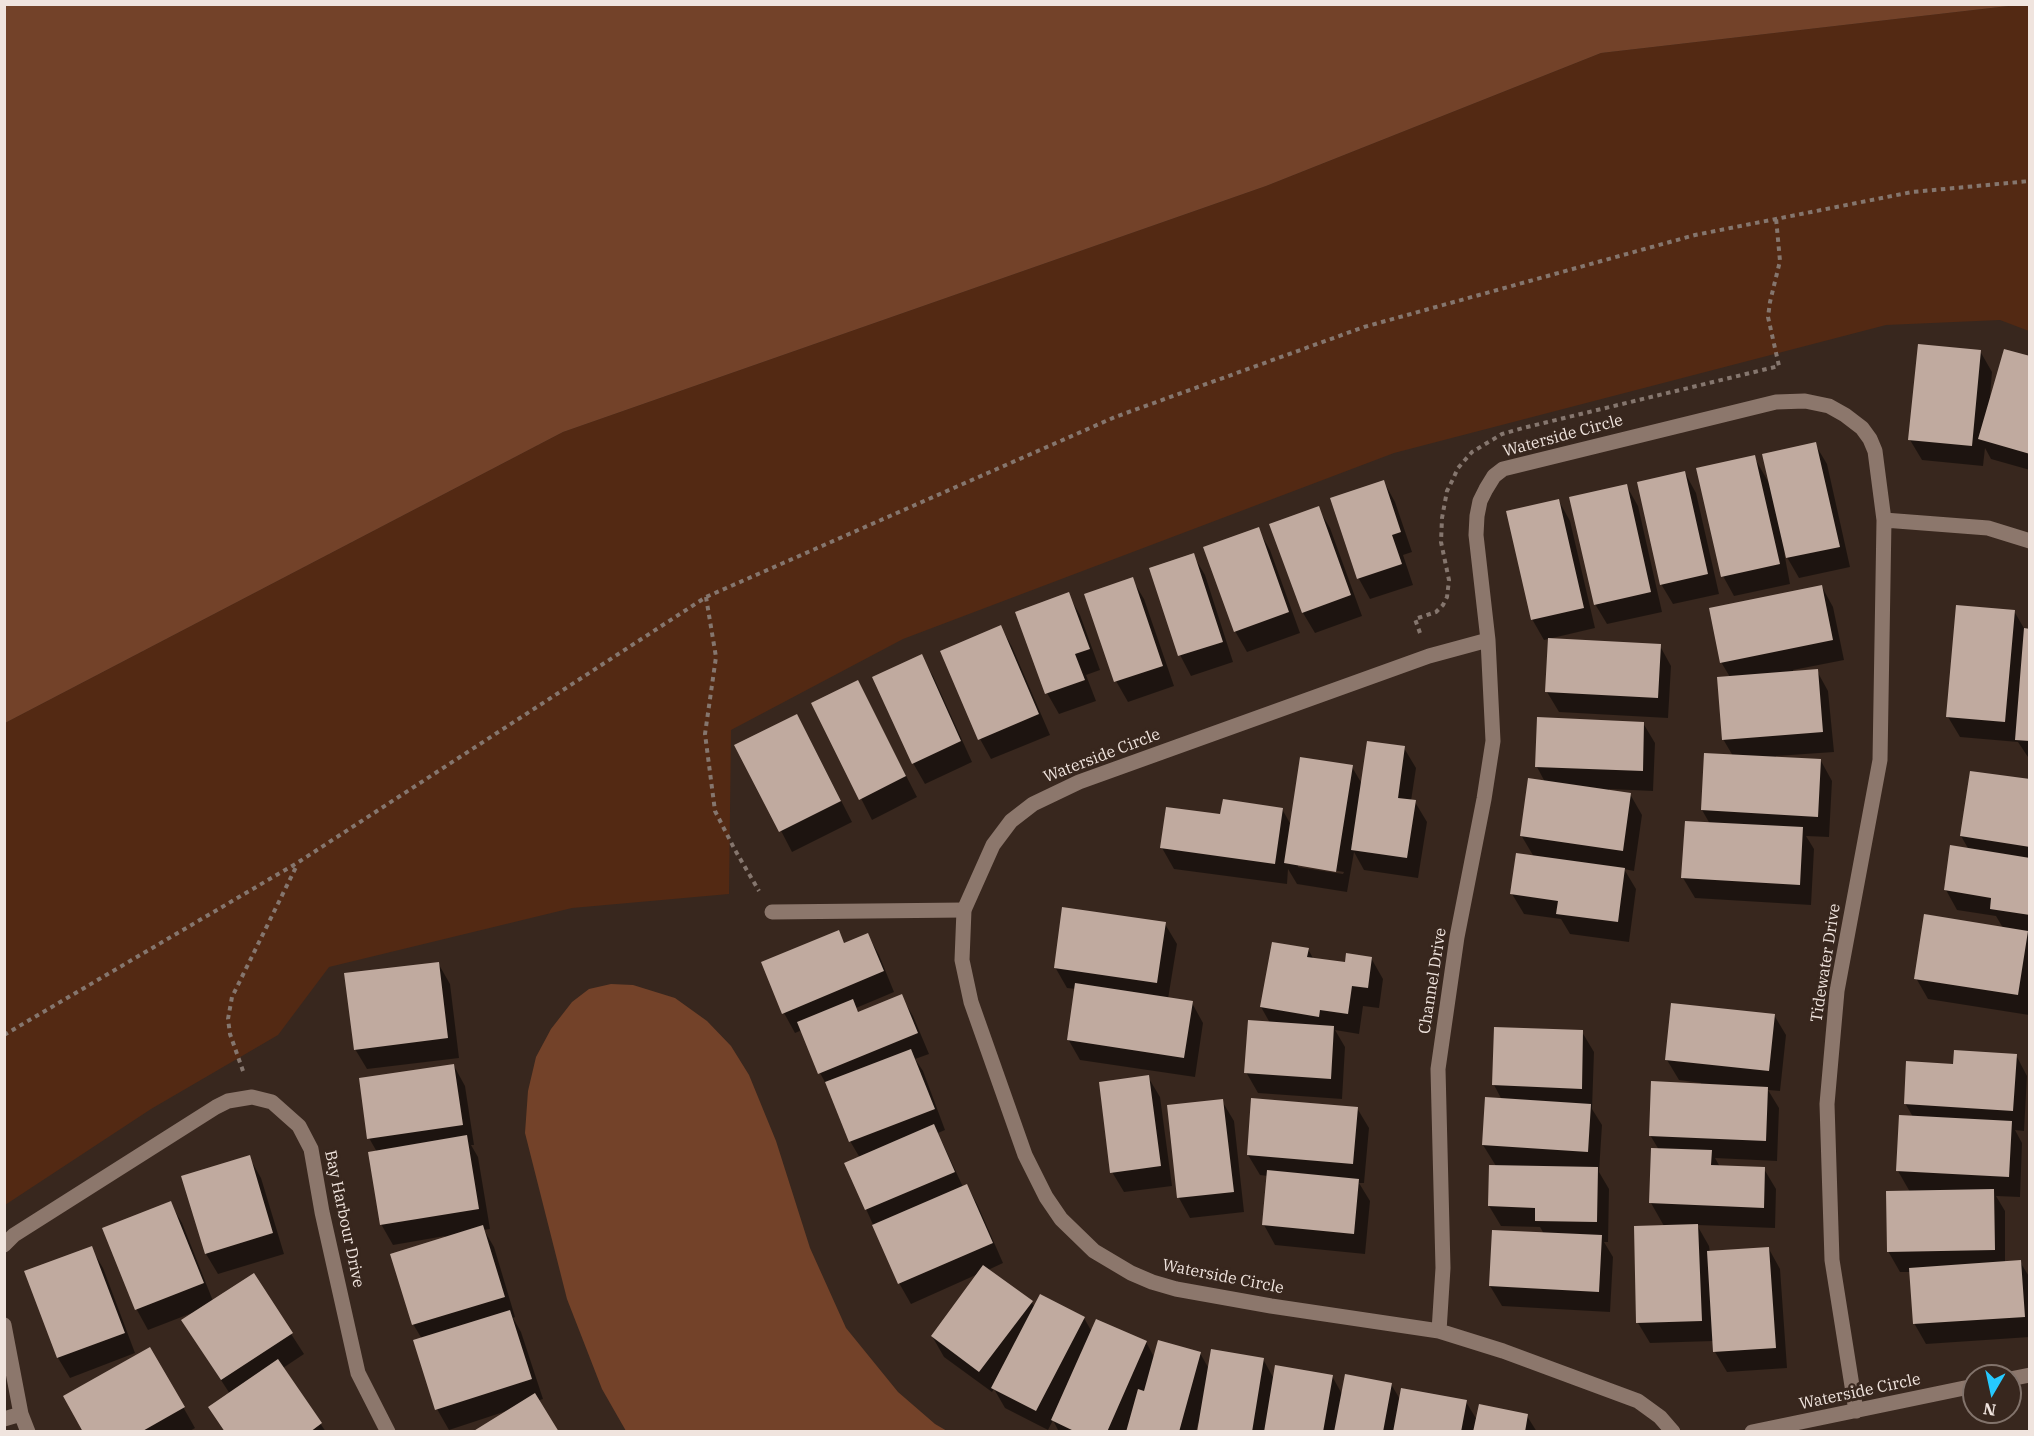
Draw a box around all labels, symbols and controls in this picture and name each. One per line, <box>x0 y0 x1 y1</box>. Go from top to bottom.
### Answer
street label: Waterside Circle <box>1501 411 1625 461</box>
street label: Waterside Circle <box>1041 725 1163 787</box>
street label: Tidewater Drive <box>1807 902 1845 1024</box>
street label: Channel Drive <box>1415 927 1451 1035</box>
street label: Bay Harbour Drive <box>320 1149 368 1289</box>
street label: Waterside Circle <box>1161 1256 1285 1298</box>
north arrow <box>1962 1364 2022 1424</box>
street label: Waterside Circle <box>1798 1370 1922 1414</box>
text: N <box>1982 1399 1997 1421</box>

